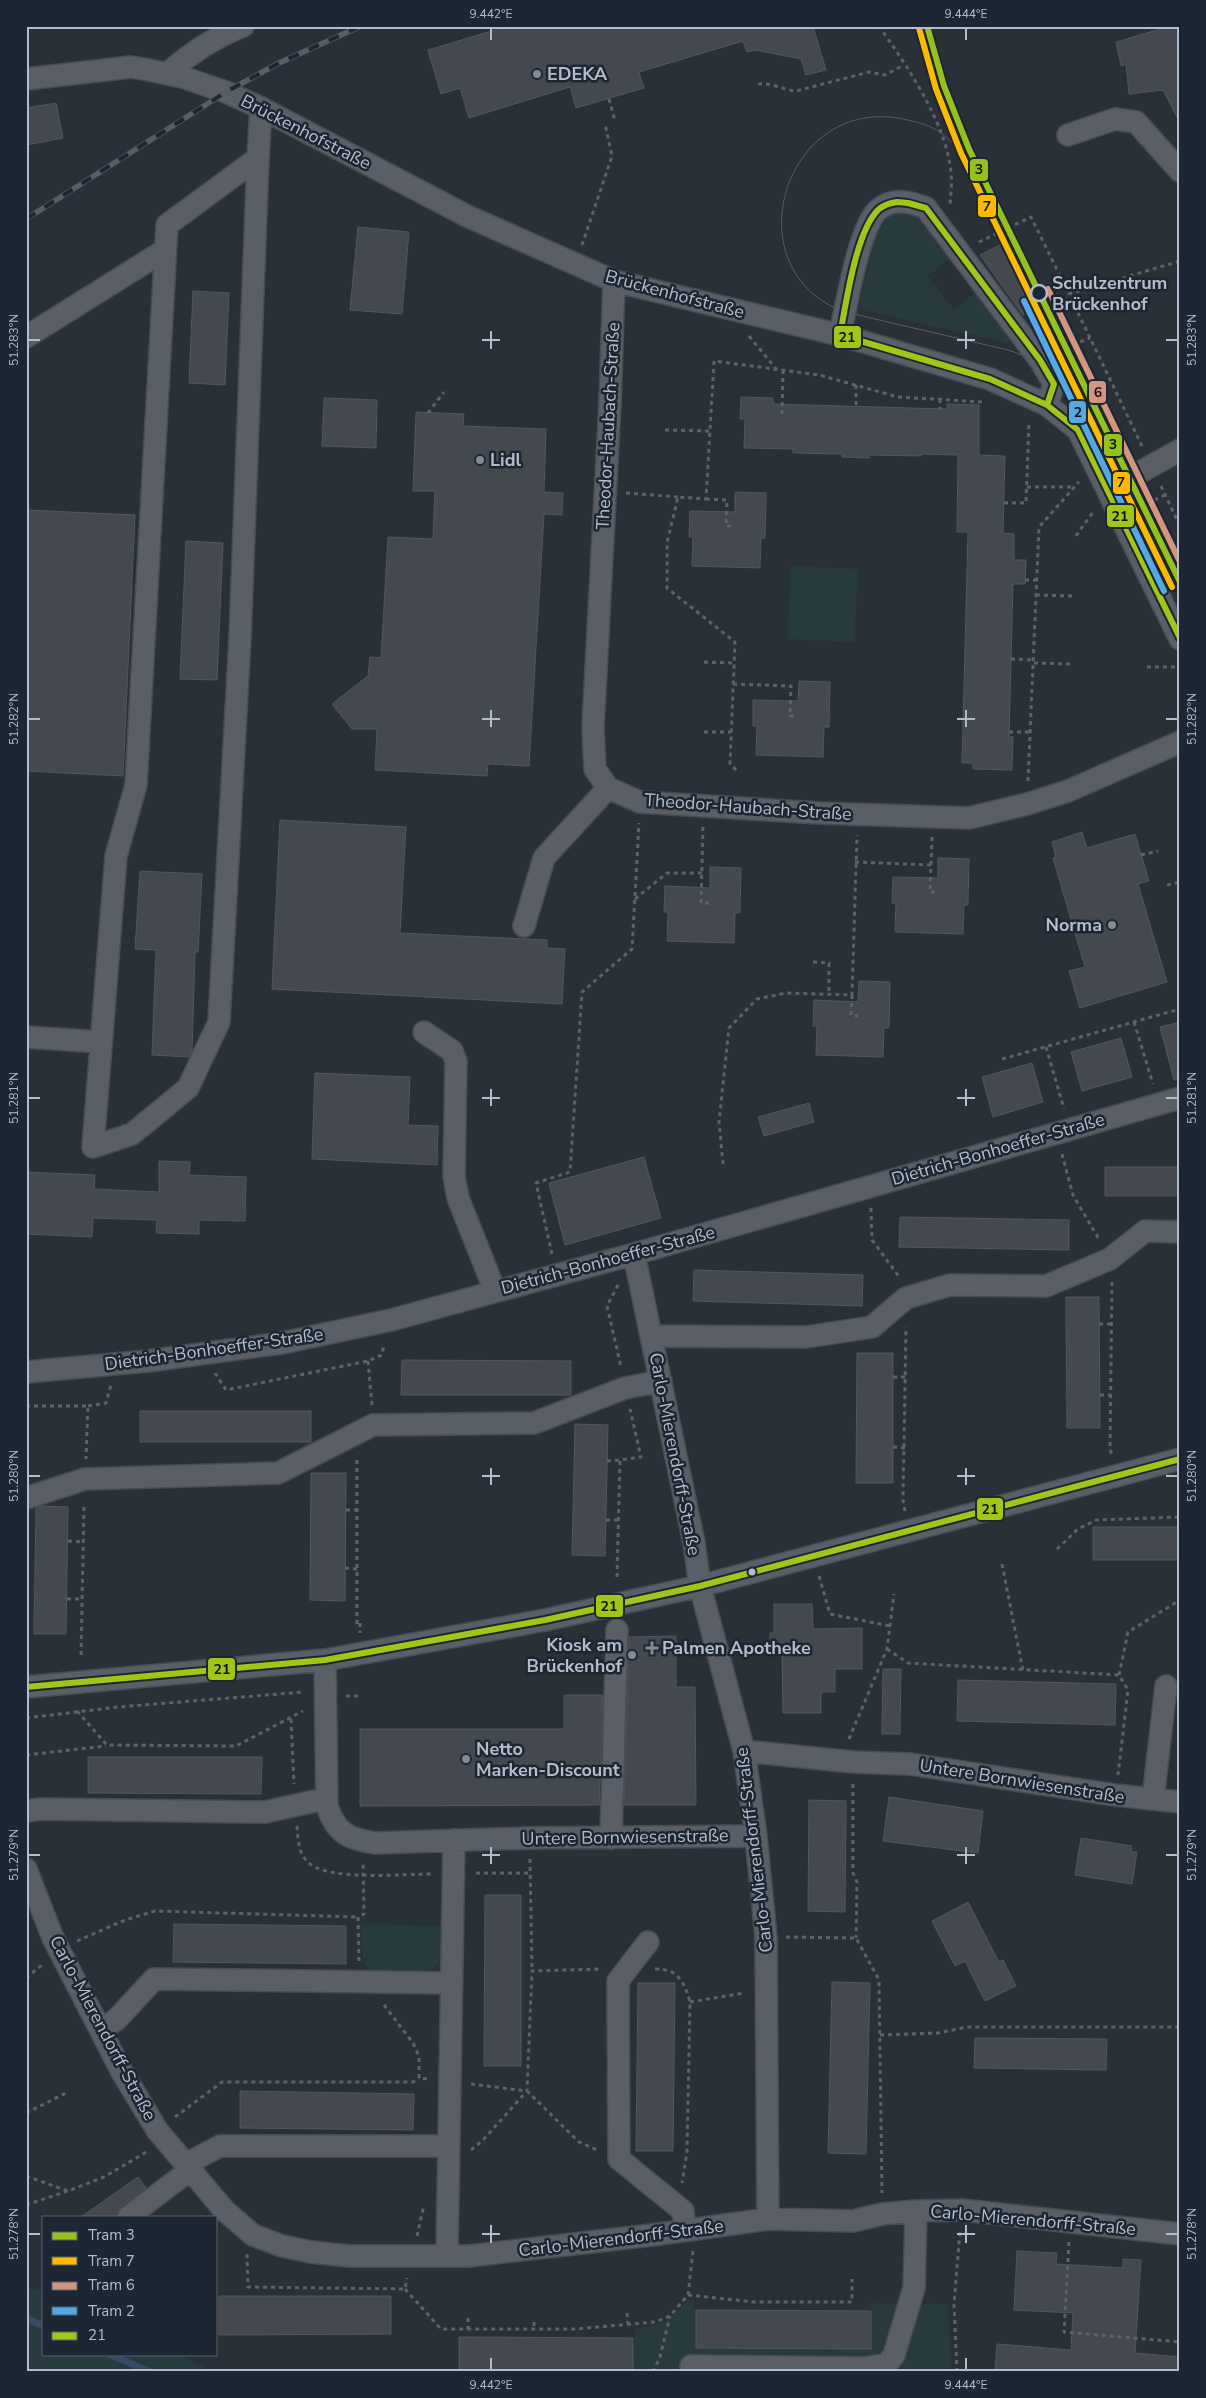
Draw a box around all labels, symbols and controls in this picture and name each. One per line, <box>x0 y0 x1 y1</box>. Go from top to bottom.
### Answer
text: 9.442°E <box>470 6 512 22</box>
text: 9.444°E <box>945 6 987 22</box>
place label: EDEKA <box>547 62 608 86</box>
marker: EDEKA <box>531 68 543 80</box>
street label: Brückenhofstraße <box>237 89 375 175</box>
line badge: 3 <box>969 158 989 182</box>
text: 3 <box>975 160 983 179</box>
line badge: 7 <box>977 194 997 218</box>
text: 7 <box>983 197 991 216</box>
street label: Brückenhofstraße <box>603 264 747 324</box>
place label: Schulzentrum Brückenhof <box>1052 271 1167 316</box>
marker: Schulzentrum Brückenhof <box>1030 284 1048 302</box>
text: 51.283°N <box>6 314 22 366</box>
text: 51.283°N <box>1184 314 1200 366</box>
street label: Theodor-Haubach-Straße <box>591 322 625 530</box>
line badge: 21 <box>833 325 862 349</box>
text: 21 <box>839 328 855 347</box>
line badge: 6 <box>1088 380 1107 404</box>
text: 6 <box>1094 383 1102 402</box>
line badge: 2 <box>1068 400 1087 424</box>
text: 2 <box>1074 403 1082 422</box>
line badge: 3 <box>1103 433 1123 457</box>
text: 3 <box>1109 435 1117 454</box>
place label: Lidl <box>490 448 522 472</box>
marker: Lidl <box>474 454 486 466</box>
line badge: 7 <box>1112 471 1131 495</box>
text: 7 <box>1117 473 1125 492</box>
line badge: 21 <box>1106 504 1135 528</box>
text: 21 <box>1112 507 1128 526</box>
text: 51.282°N <box>6 693 22 745</box>
text: 51.282°N <box>1184 693 1200 745</box>
street label: Theodor-Haubach-Straße <box>643 788 853 826</box>
place label: Norma <box>1045 913 1102 937</box>
marker: Norma <box>1106 919 1118 931</box>
text: 51.281°N <box>6 1072 22 1124</box>
text: 51.281°N <box>1184 1072 1200 1124</box>
street label: Dietrich-Bonhoeffer-Straße <box>889 1107 1107 1191</box>
street label: Dietrich-Bonhoeffer-Straße <box>498 1220 718 1300</box>
street label: Dietrich-Bonhoeffer-Straße <box>103 1322 325 1376</box>
street label: Carlo-Mierendorff-Straße <box>644 1350 706 1558</box>
text: 51.280°N <box>6 1450 22 1502</box>
text: 51.280°N <box>1184 1450 1200 1502</box>
line badge: 21 <box>976 1497 1004 1521</box>
text: 21 <box>982 1500 998 1519</box>
unlabelled marker <box>747 1567 757 1577</box>
line badge: 21 <box>595 1594 624 1618</box>
text: 21 <box>601 1597 617 1616</box>
place label: Kiosk am Brückenhof <box>527 1633 622 1678</box>
place label: Palmen Apotheke <box>662 1636 811 1660</box>
marker: Palmen Apotheke <box>646 1642 658 1654</box>
marker: Kiosk am Brückenhof <box>626 1649 638 1661</box>
line badge: 21 <box>207 1657 236 1681</box>
text: 21 <box>214 1660 230 1679</box>
place label: Netto Marken-Discount <box>476 1737 620 1782</box>
street label: Carlo-Mierendorff-Straße <box>730 1746 778 1954</box>
marker: Netto Marken-Discount <box>460 1753 472 1765</box>
street label: Untere Bornwiesenstraße <box>918 1753 1126 1809</box>
street label: Untere Bornwiesenstraße <box>521 1823 729 1851</box>
text: 51.279°N <box>6 1829 22 1881</box>
text: 51.279°N <box>1184 1829 1200 1881</box>
street label: Carlo-Mierendorff-Straße <box>44 1931 162 2125</box>
street label: Carlo-Mierendorff-Straße <box>929 2199 1137 2241</box>
text: 51.278°N <box>6 2208 22 2260</box>
text: 51.278°N <box>1184 2208 1200 2260</box>
street label: Carlo-Mierendorff-Straße <box>517 2214 725 2262</box>
legend <box>42 2216 218 2356</box>
text: Tram 3 <box>88 2225 135 2245</box>
text: Tram 7 <box>88 2251 135 2271</box>
text: Tram 6 <box>88 2275 135 2295</box>
text: Tram 2 <box>88 2301 135 2321</box>
text: 21 <box>88 2325 106 2345</box>
text: 9.442°E <box>470 2377 512 2393</box>
text: 9.444°E <box>945 2377 987 2393</box>

